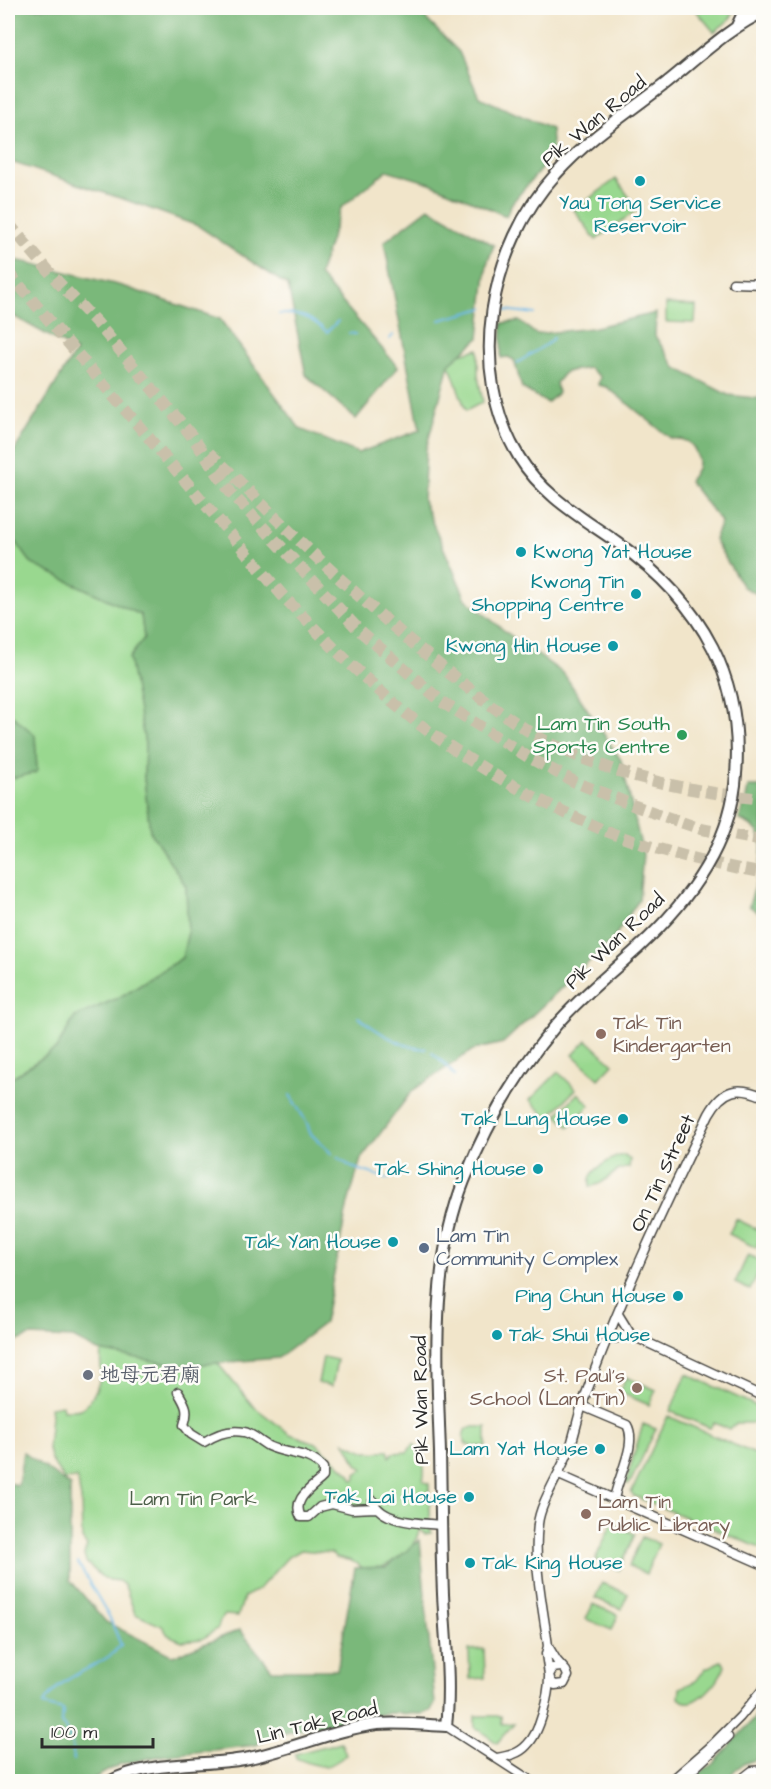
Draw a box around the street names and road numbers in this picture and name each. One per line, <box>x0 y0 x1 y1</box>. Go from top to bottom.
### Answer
street label: Pik Wan Road <box>536 69 652 173</box>
street label: Pik Wan Road <box>559 886 671 996</box>
street label: On Tin Street <box>624 1110 702 1236</box>
street label: Pik Wan Road <box>406 1335 436 1465</box>
street label: Lin Tak Road <box>254 1694 380 1752</box>

